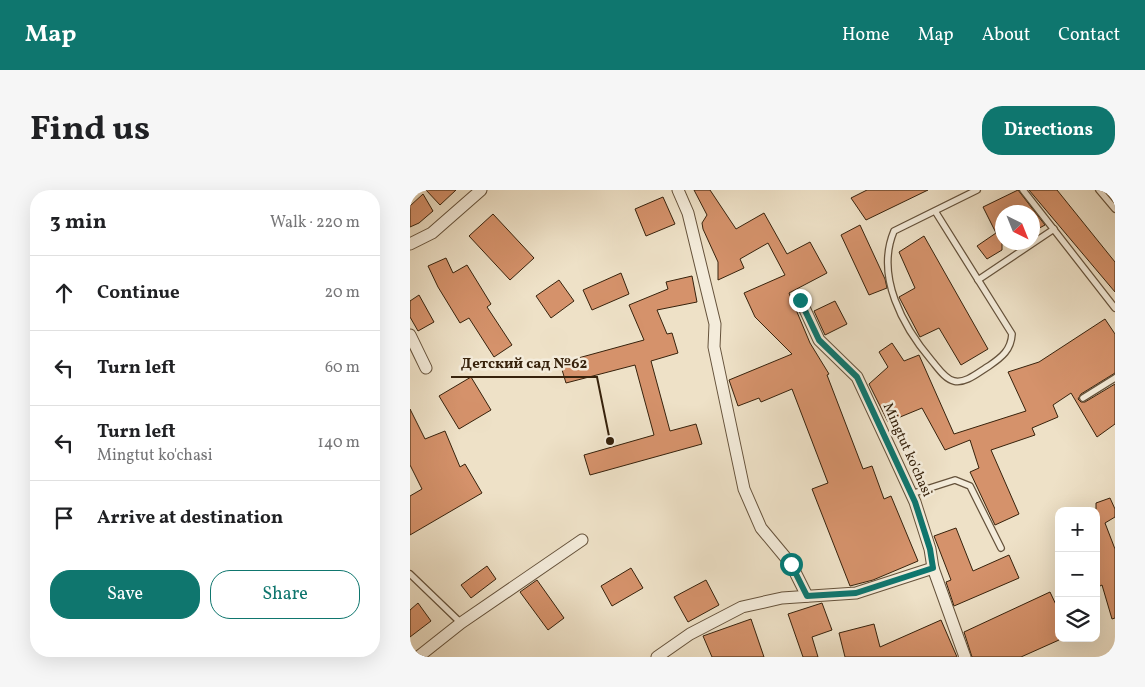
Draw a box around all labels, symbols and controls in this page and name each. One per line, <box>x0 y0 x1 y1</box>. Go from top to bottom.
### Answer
text: Map <box>25 18 76 52</box>
text: Home <box>842 23 890 48</box>
text: Map <box>918 23 954 48</box>
text: About <box>982 23 1030 48</box>
text: Contact <box>1058 23 1120 48</box>
text: Find us <box>30 106 150 154</box>
button: Directions <box>982 106 1115 155</box>
north arrow <box>995 205 1040 250</box>
text: 3 min <box>50 208 106 237</box>
text: Walk · 220 m <box>270 212 360 234</box>
icon: ahead <box>50 279 78 307</box>
text: Continue <box>97 280 180 306</box>
text: 20 m <box>325 282 360 304</box>
route end <box>789 289 812 312</box>
callout: Детский сад №62 <box>451 347 597 377</box>
icon: left <box>50 354 78 382</box>
text: Детский сад №62 <box>461 354 587 375</box>
text: Turn left <box>97 355 176 381</box>
text: 60 m <box>325 357 360 379</box>
street label: Mingtut ko'chasi <box>878 400 936 500</box>
text: Turn left <box>97 419 176 445</box>
icon: left <box>50 429 78 457</box>
text: 140 m <box>318 432 360 454</box>
text: Mingtut ko'chasi <box>97 445 213 467</box>
icon: arrive <box>50 504 78 532</box>
text: Arrive at destination <box>97 505 283 531</box>
map controls <box>1055 507 1100 642</box>
button: + <box>1055 507 1100 552</box>
button: − <box>1055 552 1100 597</box>
route start <box>780 553 803 576</box>
button: Save <box>50 570 200 619</box>
button: Share <box>210 570 360 619</box>
button: layers <box>1055 597 1100 642</box>

